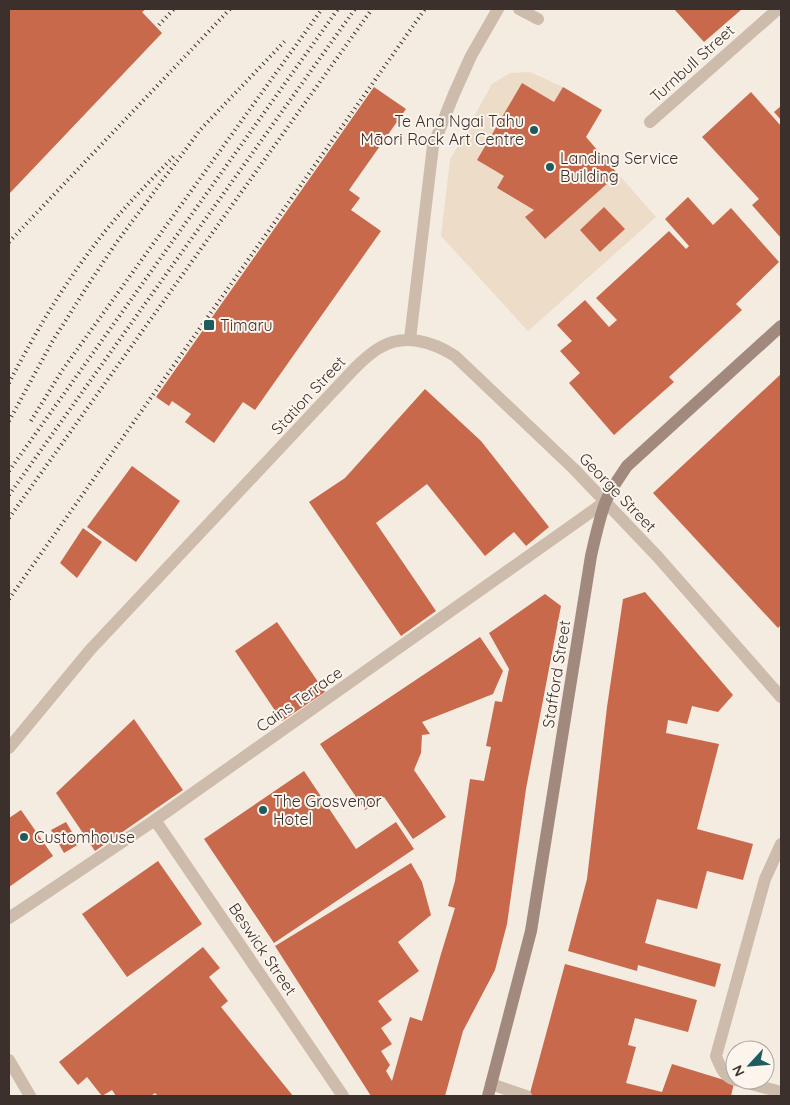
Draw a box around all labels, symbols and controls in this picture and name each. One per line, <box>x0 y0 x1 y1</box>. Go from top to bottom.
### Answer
street label: Turnbull Street <box>646 20 738 106</box>
place label: Te Ana Ngai Tahu Māori Rock Art Centre <box>361 111 524 149</box>
marker: Te Ana Ngai Tahu Māori Rock Art Centre <box>528 124 540 136</box>
place label: Landing Service Building <box>560 148 678 186</box>
marker: Landing Service Building <box>544 161 556 173</box>
place label: Timaru <box>220 315 273 335</box>
marker: Timaru <box>202 318 216 332</box>
street label: Station Street <box>267 352 349 438</box>
street label: George Street <box>575 448 661 536</box>
street label: Stafford Street <box>538 619 574 729</box>
street label: Cains Terrace <box>252 662 346 736</box>
place label: The Grosvenor Hotel <box>273 791 382 829</box>
marker: The Grosvenor Hotel <box>257 804 269 816</box>
place label: Customhouse <box>34 827 135 847</box>
marker: Customhouse <box>18 831 30 843</box>
street label: Beswick Street <box>225 899 301 999</box>
north arrow <box>725 1040 775 1090</box>
text: N <box>728 1062 749 1079</box>

